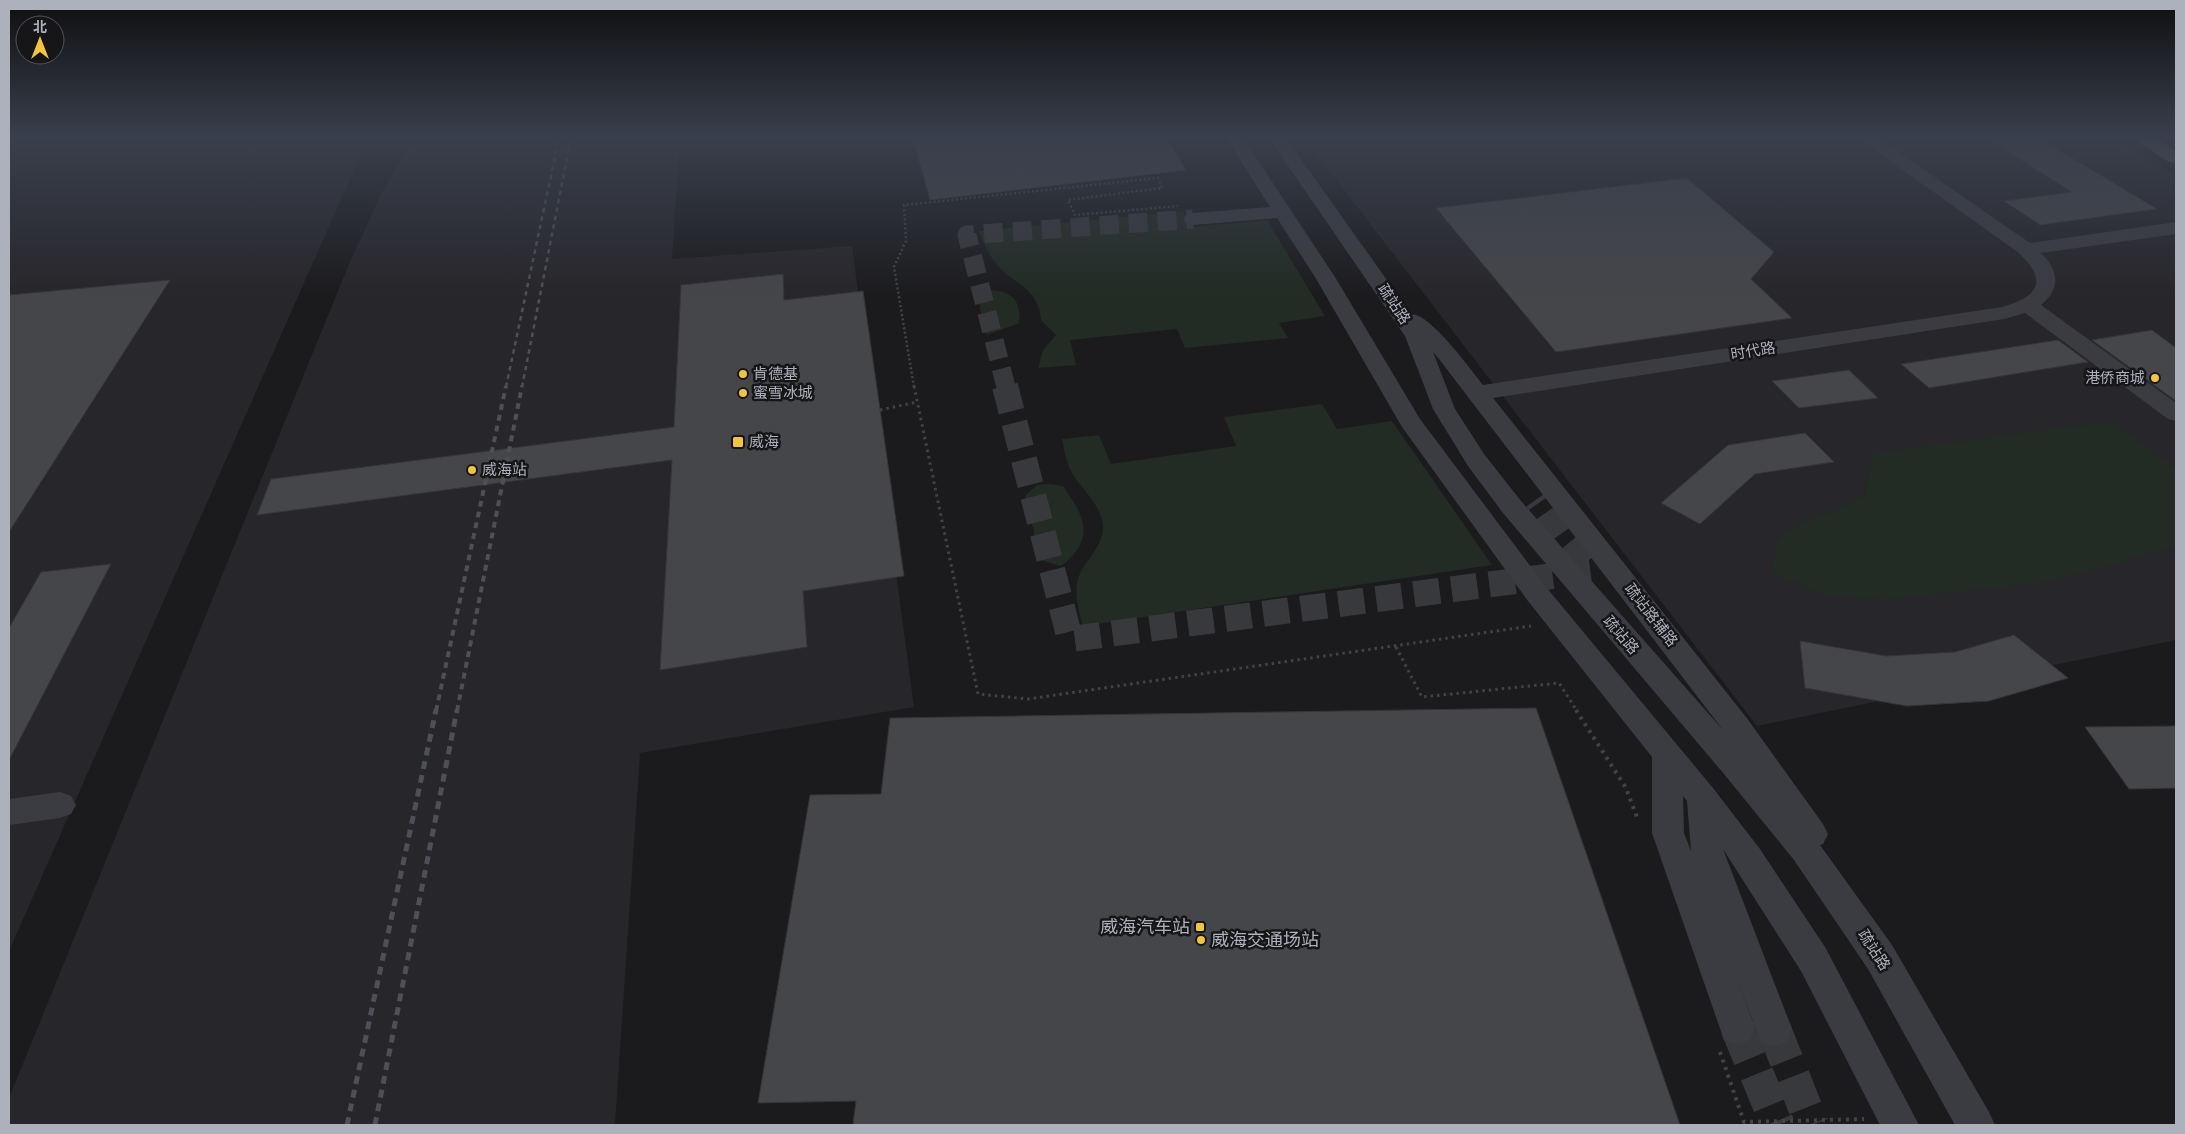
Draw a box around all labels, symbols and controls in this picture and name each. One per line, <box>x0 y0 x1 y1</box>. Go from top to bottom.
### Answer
north arrow <box>15 15 65 65</box>
text: 北 <box>33 17 47 36</box>
street label: 疏站路 <box>1374 279 1416 328</box>
street label: 时代路 <box>1729 337 1777 363</box>
place label: 肯德基 <box>753 363 798 383</box>
place label: 港侨商城 <box>2085 367 2145 387</box>
marker: 肯德基 <box>737 368 749 380</box>
marker: 港侨商城 <box>2149 372 2161 384</box>
place label: 蜜雪冰城 <box>753 382 813 402</box>
marker: 蜜雪冰城 <box>737 387 749 399</box>
place label: 威海 <box>749 431 779 451</box>
marker: 威海 <box>731 435 745 449</box>
place label: 威海站 <box>482 459 527 479</box>
marker: 威海站 <box>466 464 478 476</box>
street label: 疏站路辅路 <box>1621 580 1681 650</box>
street label: 疏站路 <box>1599 612 1643 658</box>
place label: 威海汽车站 <box>1100 914 1190 938</box>
marker: 威海汽车站 <box>1194 921 1206 933</box>
street label: 疏站路 <box>1854 925 1895 974</box>
place label: 威海交通场站 <box>1211 927 1319 951</box>
marker: 威海交通场站 <box>1195 934 1207 946</box>

